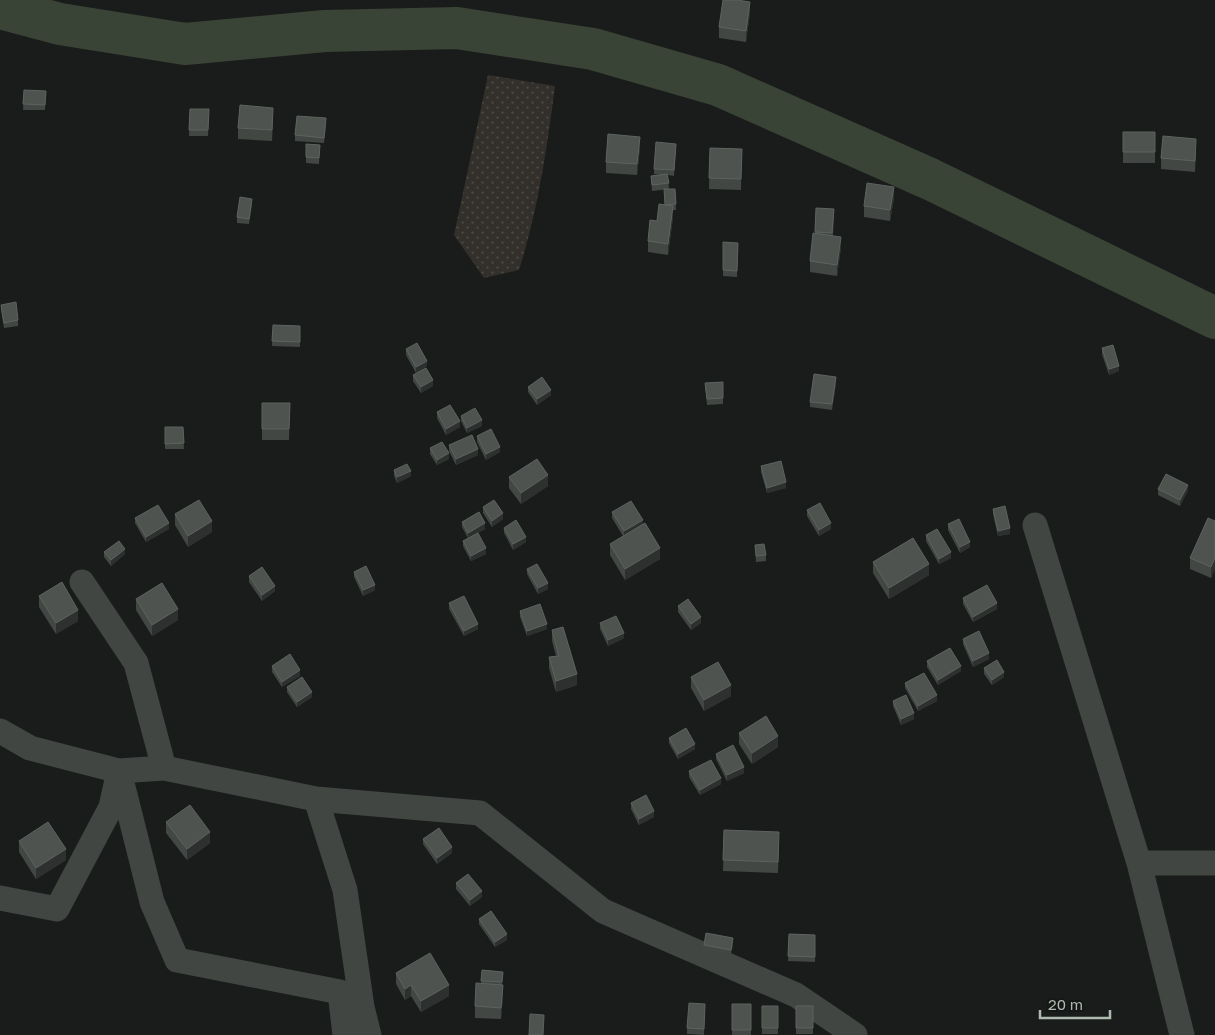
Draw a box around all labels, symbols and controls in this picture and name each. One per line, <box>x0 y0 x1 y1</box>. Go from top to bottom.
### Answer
scale bar <box>1040 988 1110 1020</box>
text: 20 m <box>1048 995 1083 1013</box>

